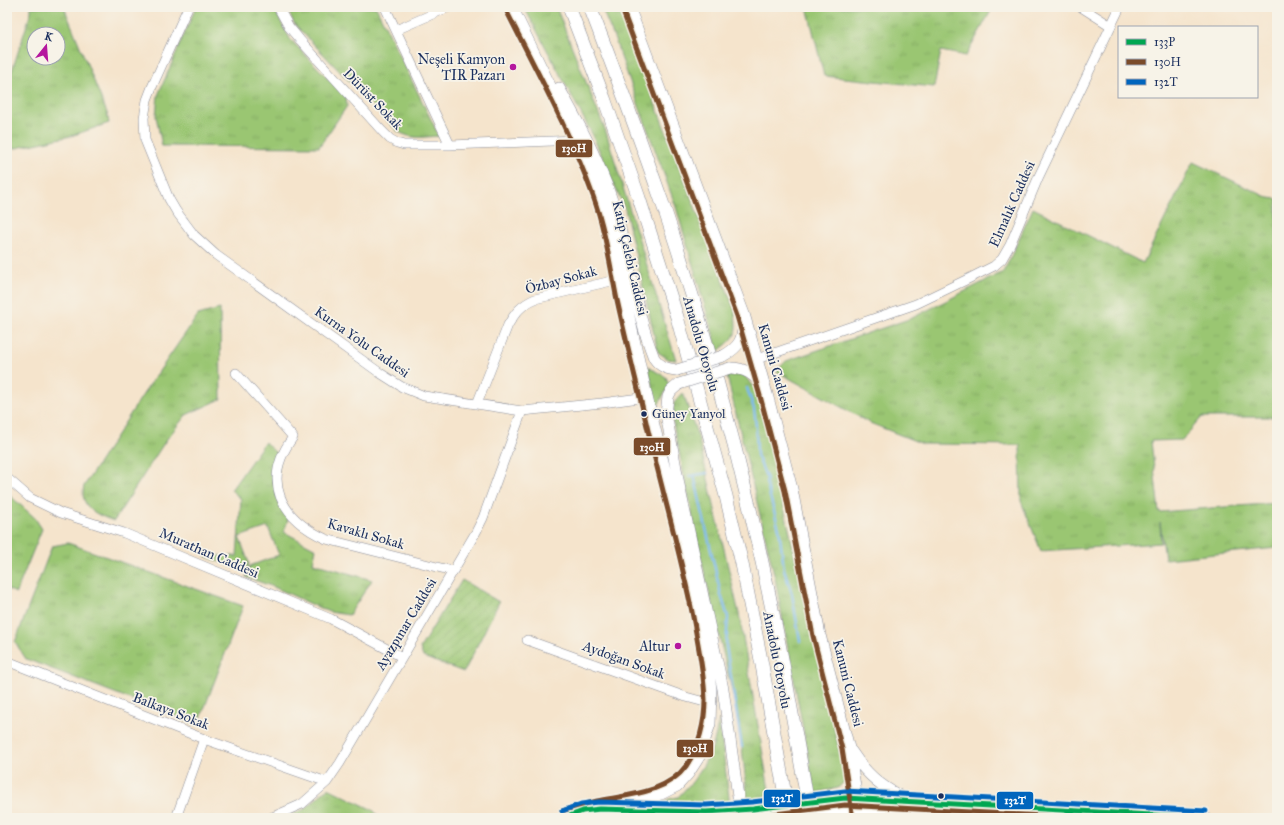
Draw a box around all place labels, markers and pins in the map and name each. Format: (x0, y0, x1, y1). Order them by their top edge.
place label: Neşeli Kamyon TIR Pazarı (417, 51, 505, 84)
marker: Neşeli Kamyon TIR Pazarı (508, 62, 518, 72)
place label: Güney Yanyol (652, 406, 726, 422)
marker: Güney Yanyol (639, 409, 649, 419)
place label: Altur (638, 638, 671, 655)
marker: Altur (673, 641, 683, 651)
unlabelled marker (936, 791, 946, 801)

